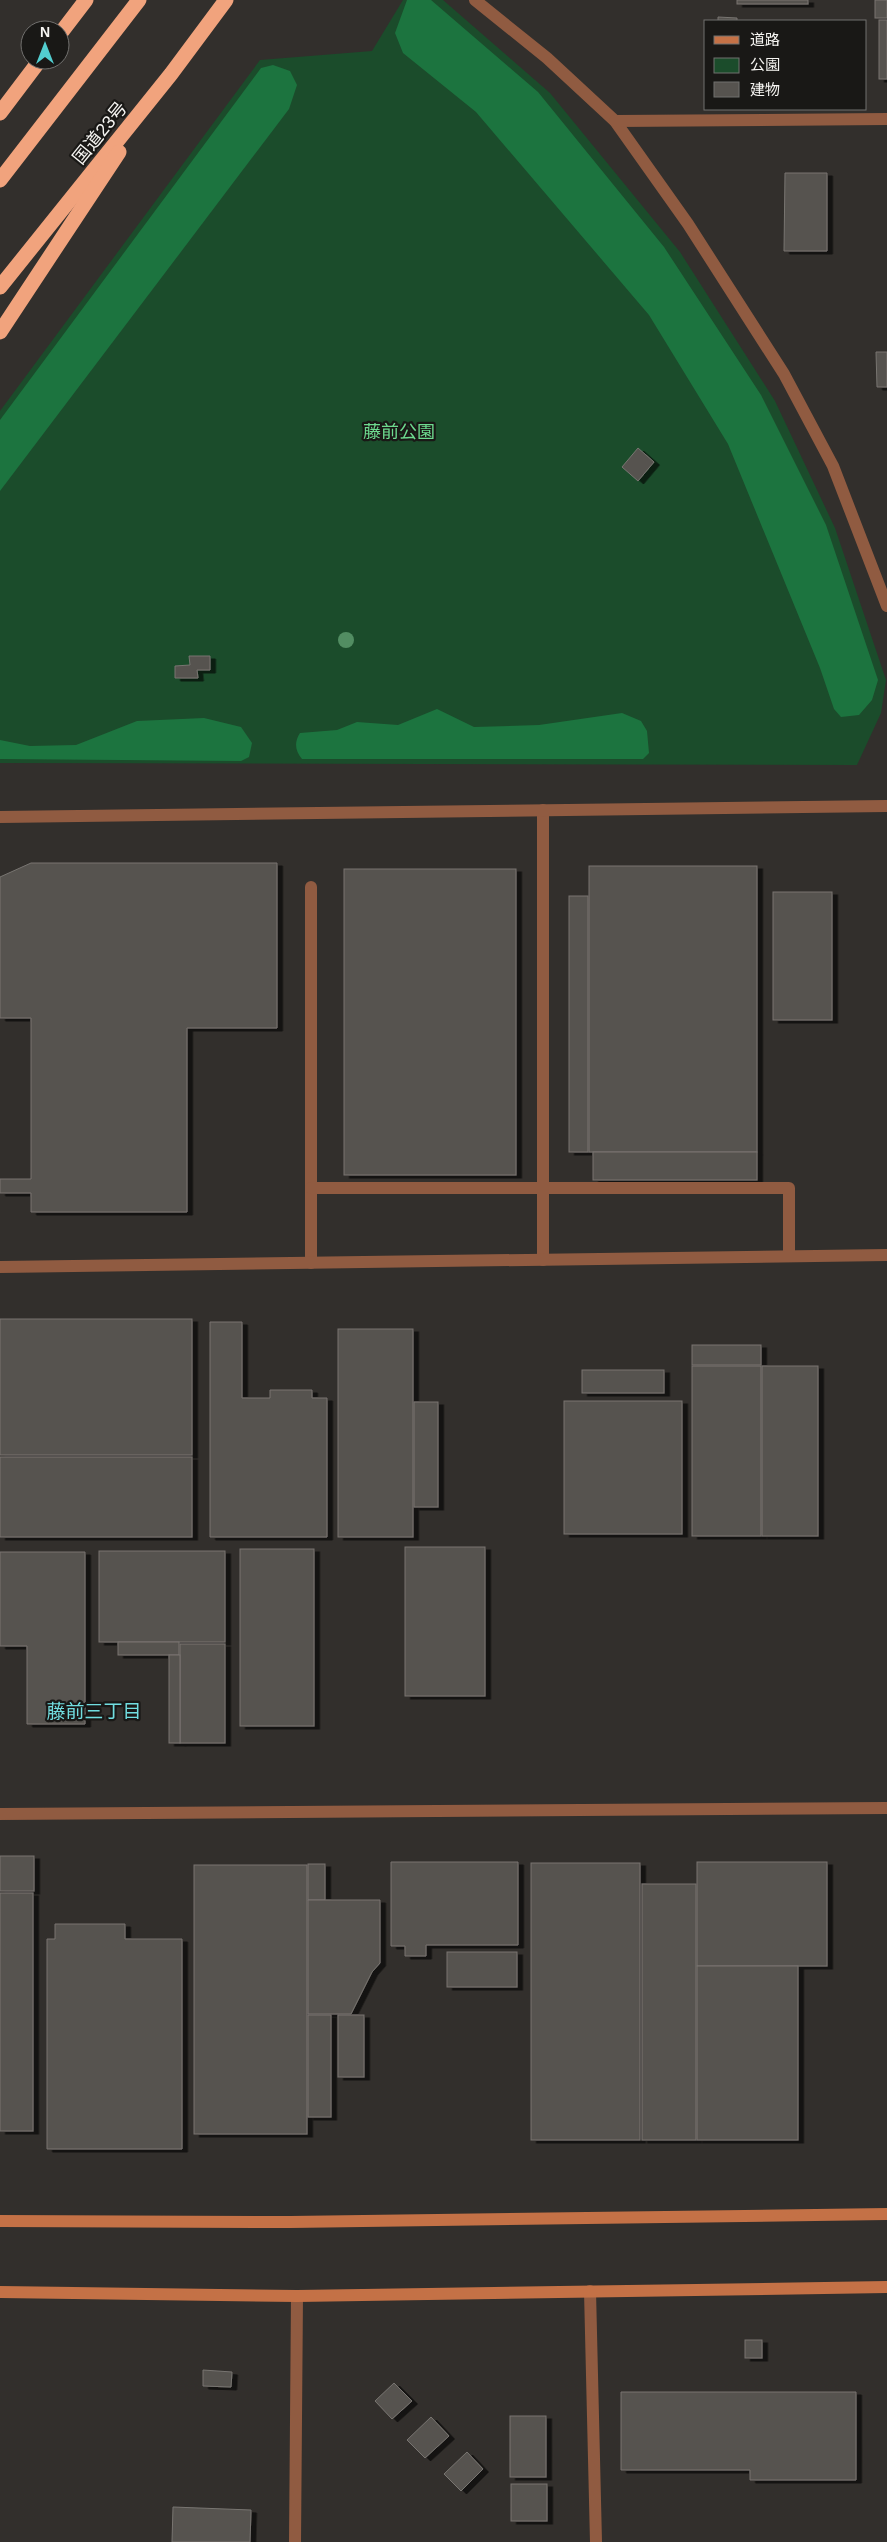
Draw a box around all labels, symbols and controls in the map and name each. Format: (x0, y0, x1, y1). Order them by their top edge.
north arrow (20, 20, 70, 70)
legend (704, 20, 867, 110)
text: N (40, 24, 50, 40)
text: 道路 (750, 31, 780, 48)
text: 公園 (750, 56, 780, 73)
text: 建物 (750, 81, 780, 98)
street label: 国道23号 (69, 98, 131, 168)
park label: 藤前公園 (363, 422, 435, 442)
district label: 藤前三丁目 (46, 1701, 142, 1722)

